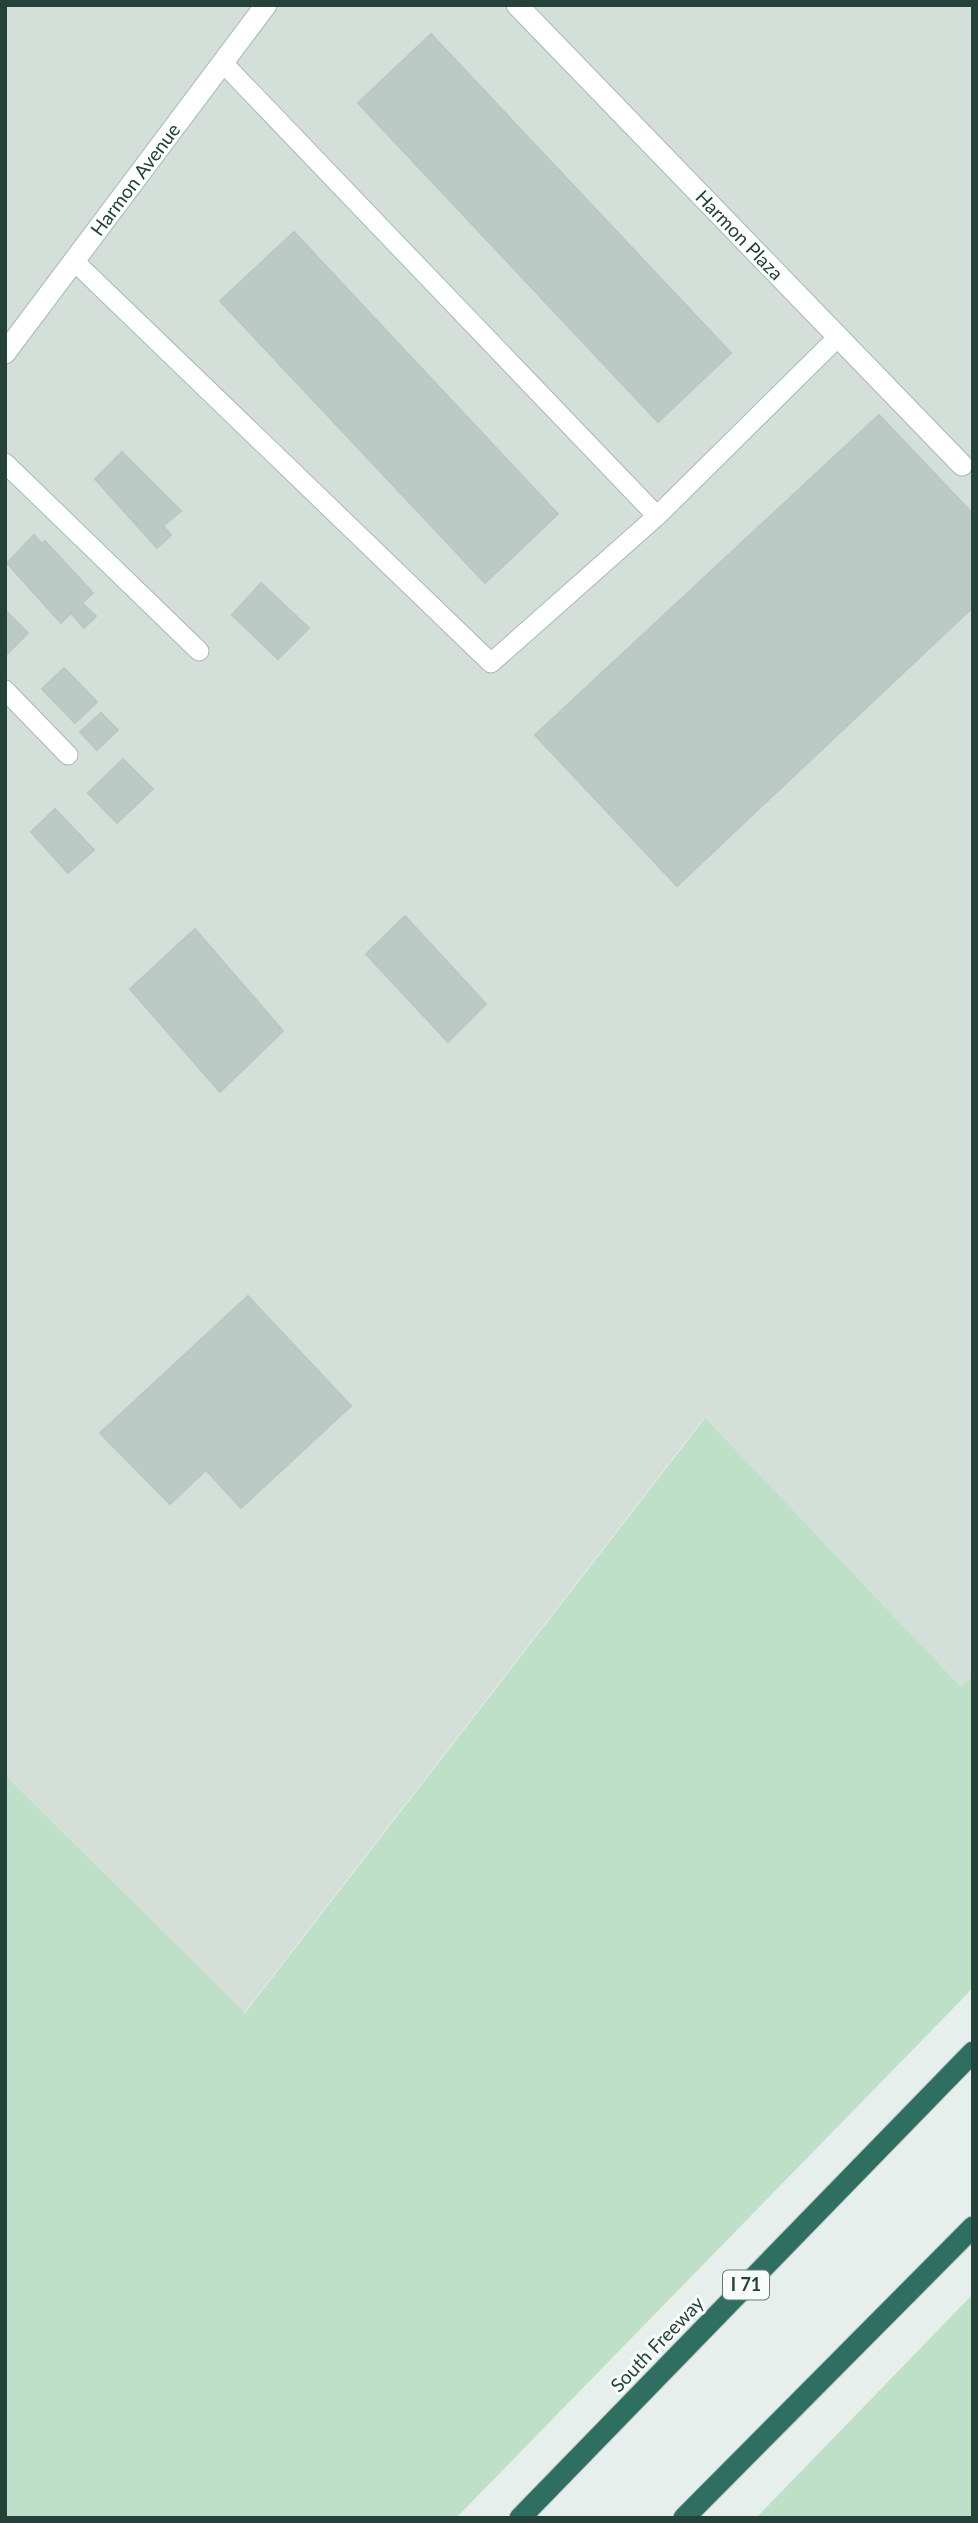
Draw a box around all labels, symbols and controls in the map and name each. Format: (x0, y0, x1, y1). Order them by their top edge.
street label: Harmon Avenue (85, 118, 184, 240)
street label: Harmon Plaza (691, 185, 788, 284)
road number: I 71 (723, 2270, 769, 2300)
street label: South Freeway (605, 2291, 708, 2396)

